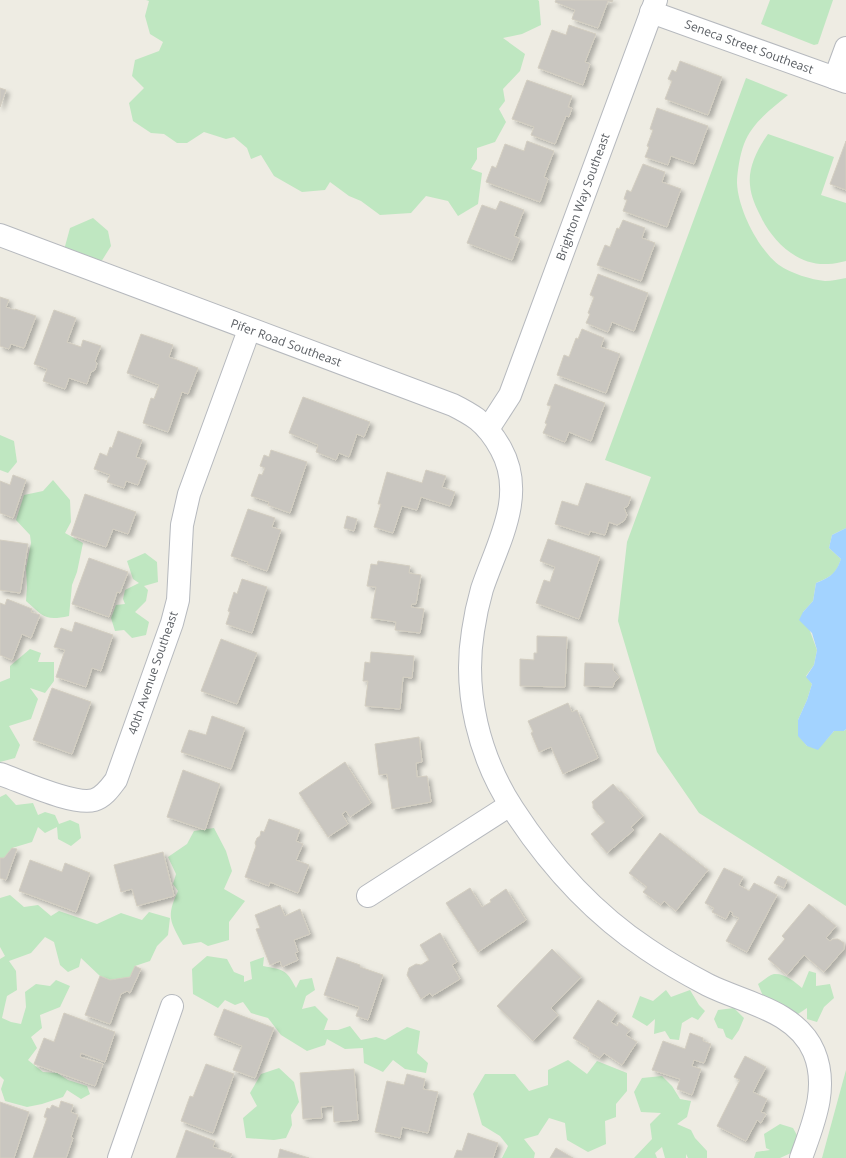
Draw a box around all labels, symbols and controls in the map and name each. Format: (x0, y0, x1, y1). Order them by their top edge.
street label: Seneca Street Southeast (682, 15, 816, 78)
street label: Brighton Way Southeast (552, 131, 614, 263)
street label: Pifer Road Southeast (228, 315, 344, 371)
street label: 40th Avenue Southeast (123, 609, 182, 737)

